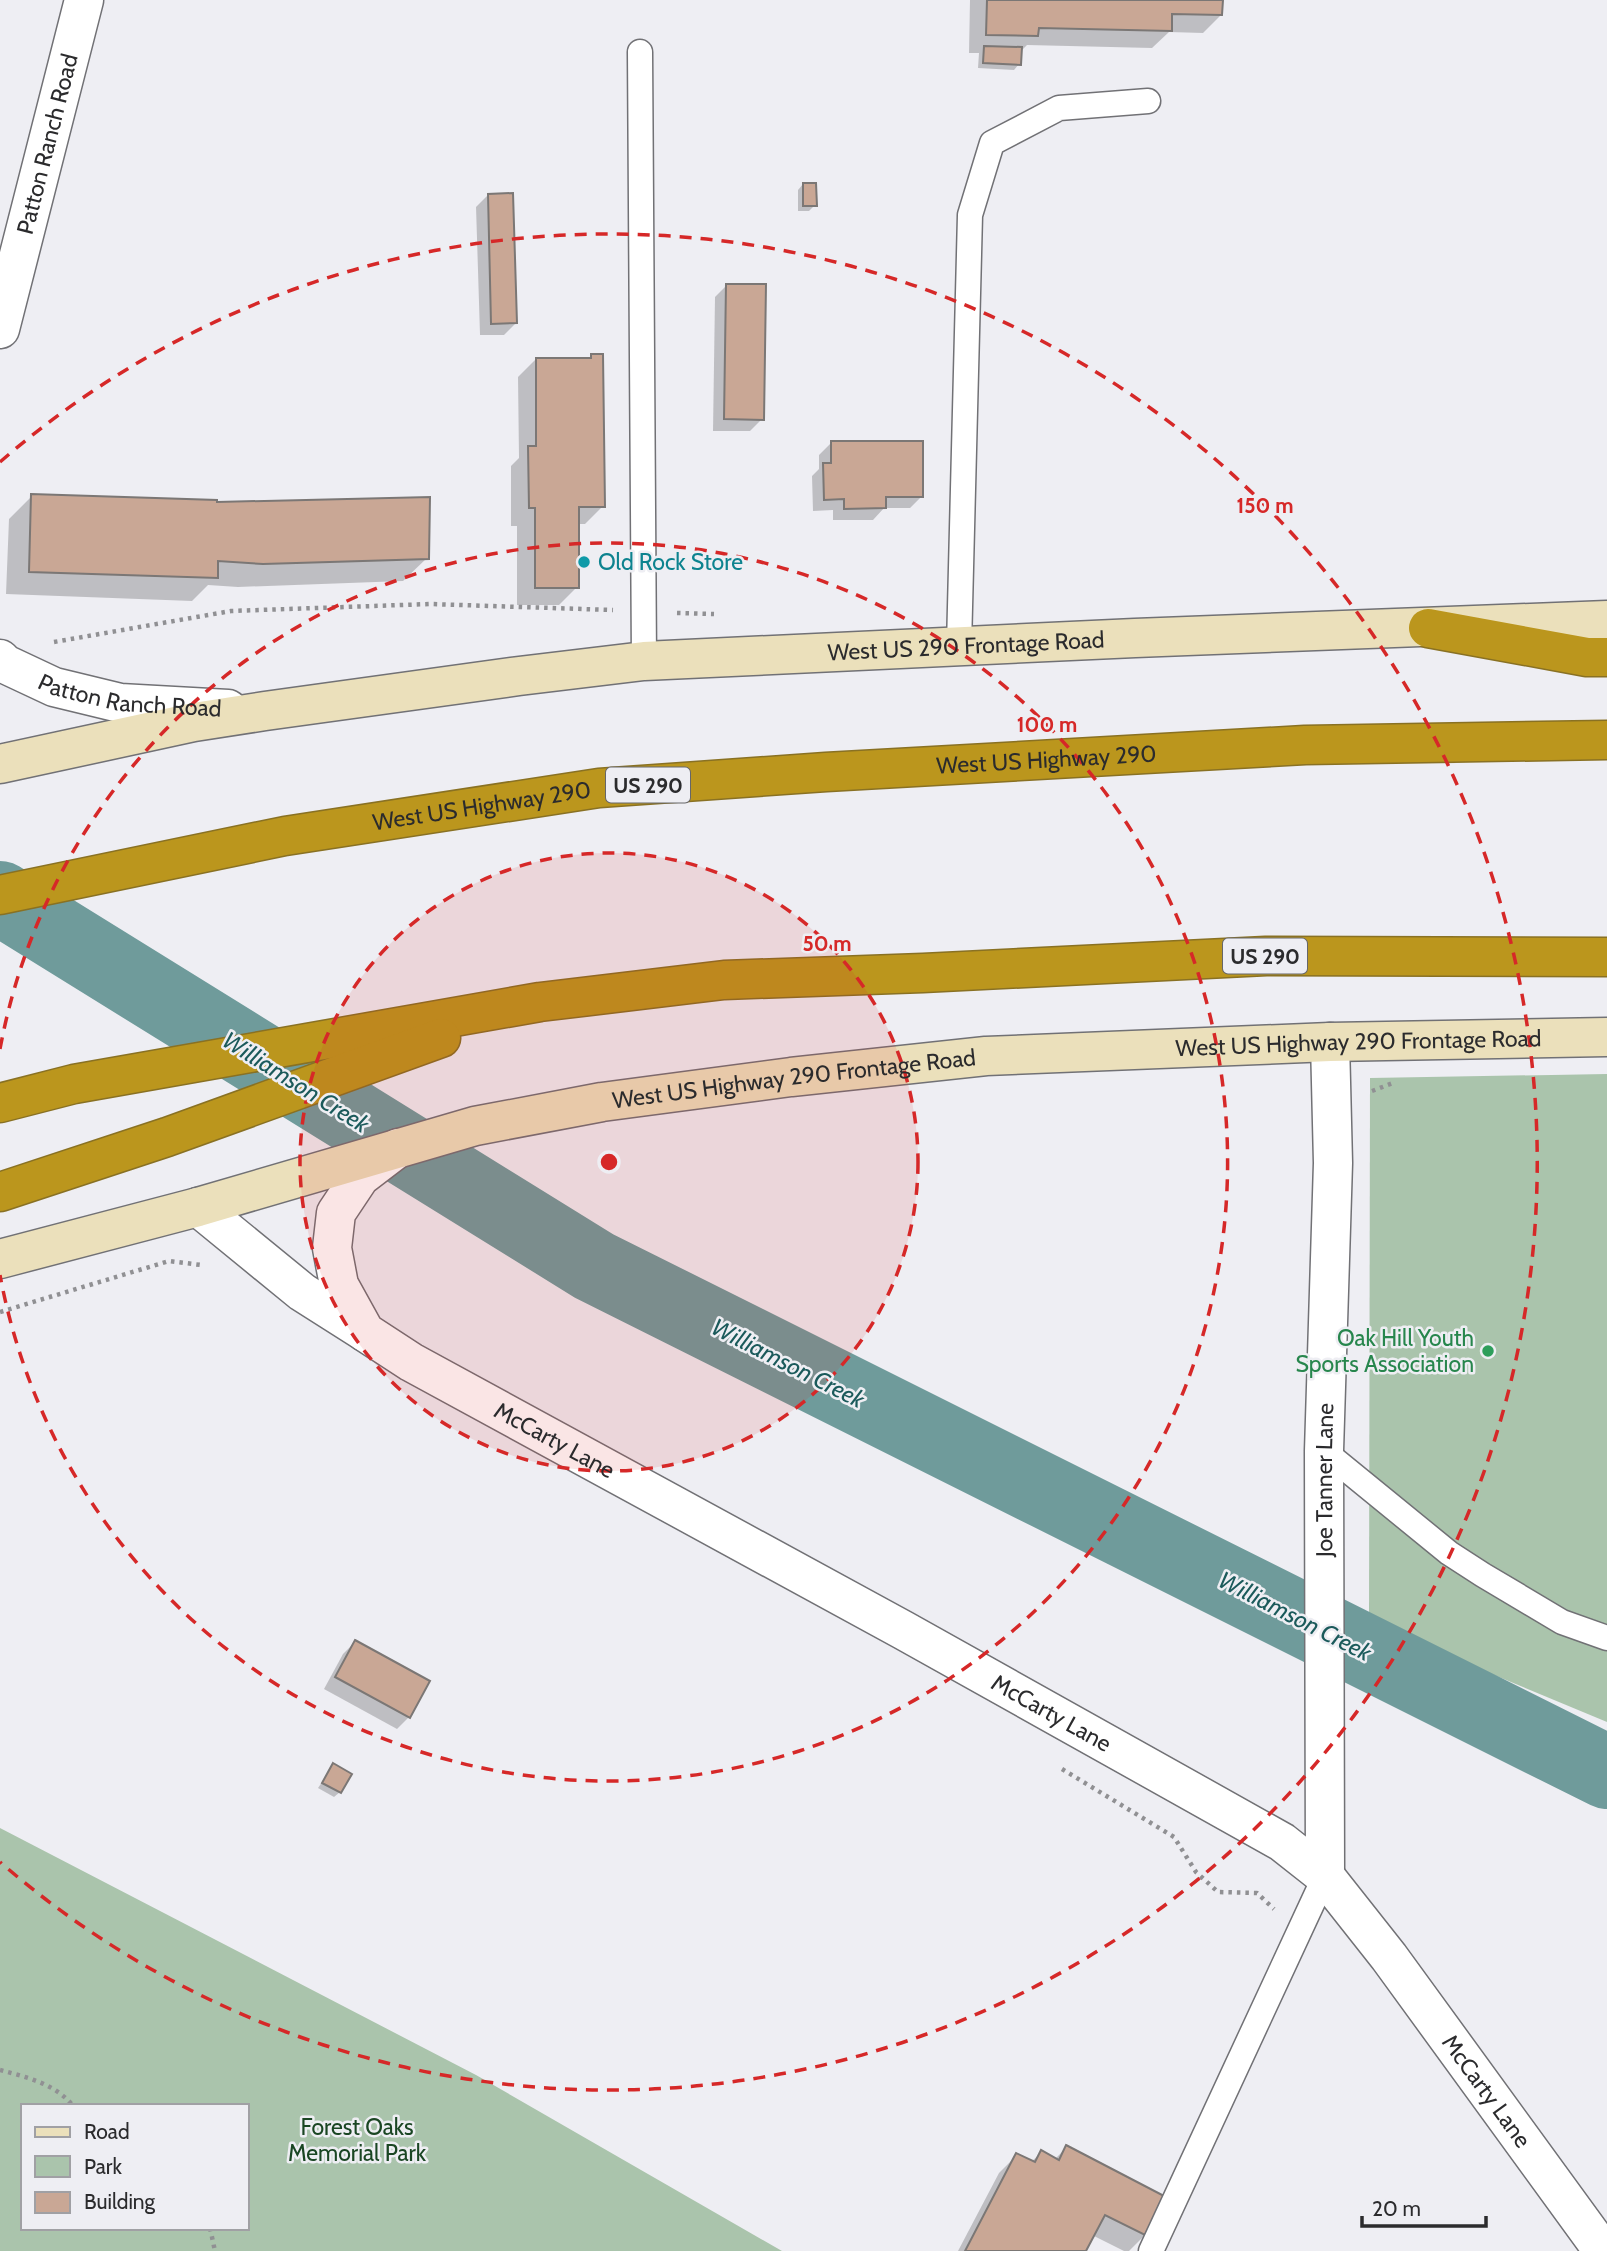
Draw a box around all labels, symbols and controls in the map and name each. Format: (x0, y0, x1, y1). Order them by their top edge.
street label: Patton Ranch Road (11, 51, 84, 237)
text: 150 m (1237, 493, 1293, 518)
place label: Old Rock Store (598, 548, 743, 576)
marker: Old Rock Store (576, 554, 592, 570)
street label: West US 290 Frontage Road (827, 625, 1105, 666)
street label: Patton Ranch Road (34, 668, 222, 723)
text: 100 m (1017, 712, 1077, 737)
street label: West US Highway 290 (936, 739, 1157, 780)
road number: US 290 (606, 768, 690, 802)
street label: West US Highway 290 (371, 775, 593, 836)
text: 50 m (802, 931, 852, 956)
road number: US 290 (1223, 939, 1307, 974)
street label: West US Highway 290 Frontage Road (1175, 1024, 1542, 1062)
water label: Williamson Creek (217, 1025, 375, 1139)
street label: West US Highway 290 Frontage Road (611, 1043, 977, 1115)
centre of rings (597, 1150, 621, 1174)
water label: Williamson Creek (707, 1312, 870, 1414)
place label: Oak Hill Youth Sports Association (1295, 1324, 1474, 1378)
marker: Oak Hill Youth Sports Association (1480, 1343, 1496, 1359)
street label: McCarty Lane (489, 1396, 620, 1484)
street label: Joe Tanner Lane (1310, 1402, 1340, 1558)
water label: Williamson Creek (1214, 1565, 1377, 1667)
street label: McCarty Lane (987, 1668, 1117, 1758)
street label: McCarty Lane (1436, 2029, 1537, 2153)
legend (21, 2104, 248, 2230)
park label: Forest Oaks Memorial Park (288, 2113, 427, 2167)
text: Road (84, 2119, 130, 2144)
text: Park (84, 2154, 122, 2179)
scale bar (1362, 2184, 1486, 2228)
text: Building (84, 2189, 156, 2214)
text: 20 m (1372, 2196, 1421, 2221)

